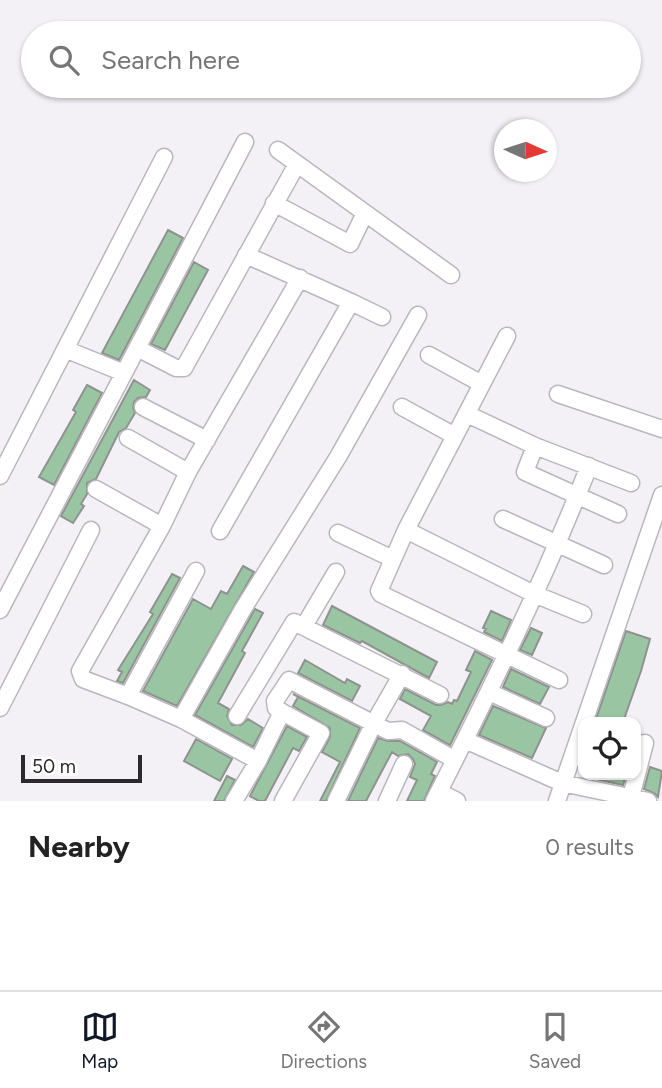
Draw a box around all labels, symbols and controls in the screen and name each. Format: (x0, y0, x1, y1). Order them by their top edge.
search box (21, 21, 641, 98)
icon: search (45, 41, 83, 79)
text: Search here (101, 44, 240, 76)
north arrow (494, 119, 557, 182)
map controls (578, 717, 641, 780)
button: locate (578, 717, 641, 780)
scale bar (21, 752, 142, 784)
text: 50 m (32, 755, 76, 778)
text: Nearby (28, 828, 130, 865)
text: 0 results (545, 833, 634, 861)
tab: Map (81, 1008, 119, 1073)
tab: Directions (280, 1008, 367, 1073)
tab: Saved (529, 1008, 581, 1073)

